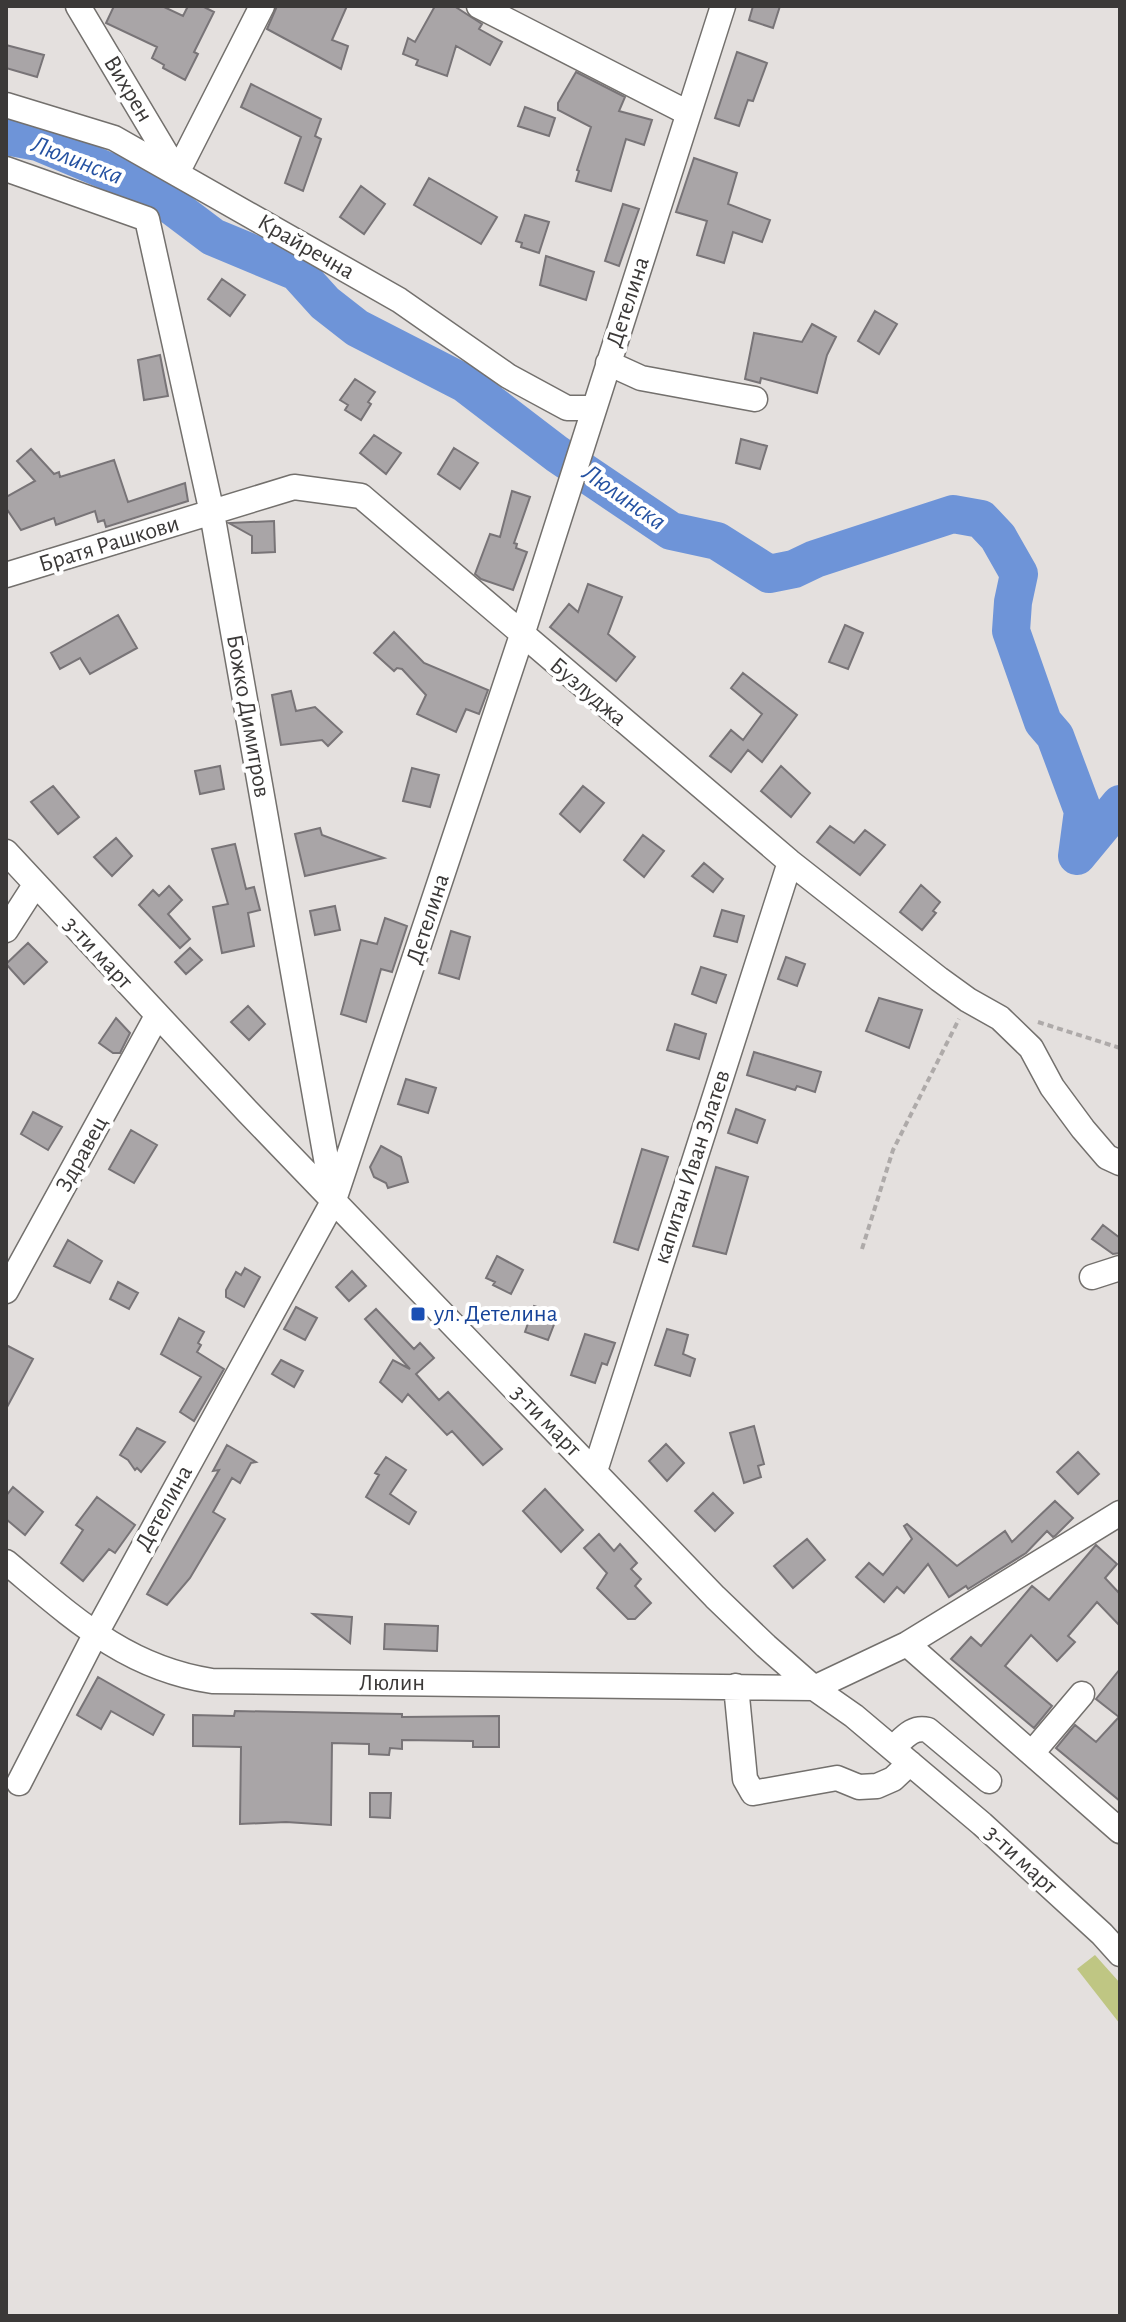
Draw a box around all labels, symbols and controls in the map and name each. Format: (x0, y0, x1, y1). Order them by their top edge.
street label: Вихрен (99, 52, 157, 126)
water label: Люлинска (27, 130, 126, 189)
street label: Крайречна (254, 210, 358, 284)
street label: Детелина (602, 254, 654, 350)
water label: Люлинска (577, 458, 670, 535)
street label: Братя Рашкови (36, 511, 182, 577)
street label: Божко Димитров (222, 633, 274, 799)
street label: Бузлуджа (545, 653, 631, 731)
street label: Детелина (402, 871, 454, 967)
street label: 3-ти март (59, 912, 137, 994)
street label: капитан Иван Златев (649, 1067, 735, 1267)
street label: Здравец (52, 1112, 112, 1196)
place label: ул. Детелина (433, 1302, 558, 1326)
marker: ул. Детелина (409, 1305, 427, 1323)
street label: 3-ти март (506, 1381, 586, 1462)
street label: Детелина (131, 1461, 197, 1555)
street label: Люлин (359, 1671, 425, 1695)
street label: 3-ти март (980, 1821, 1062, 1899)

